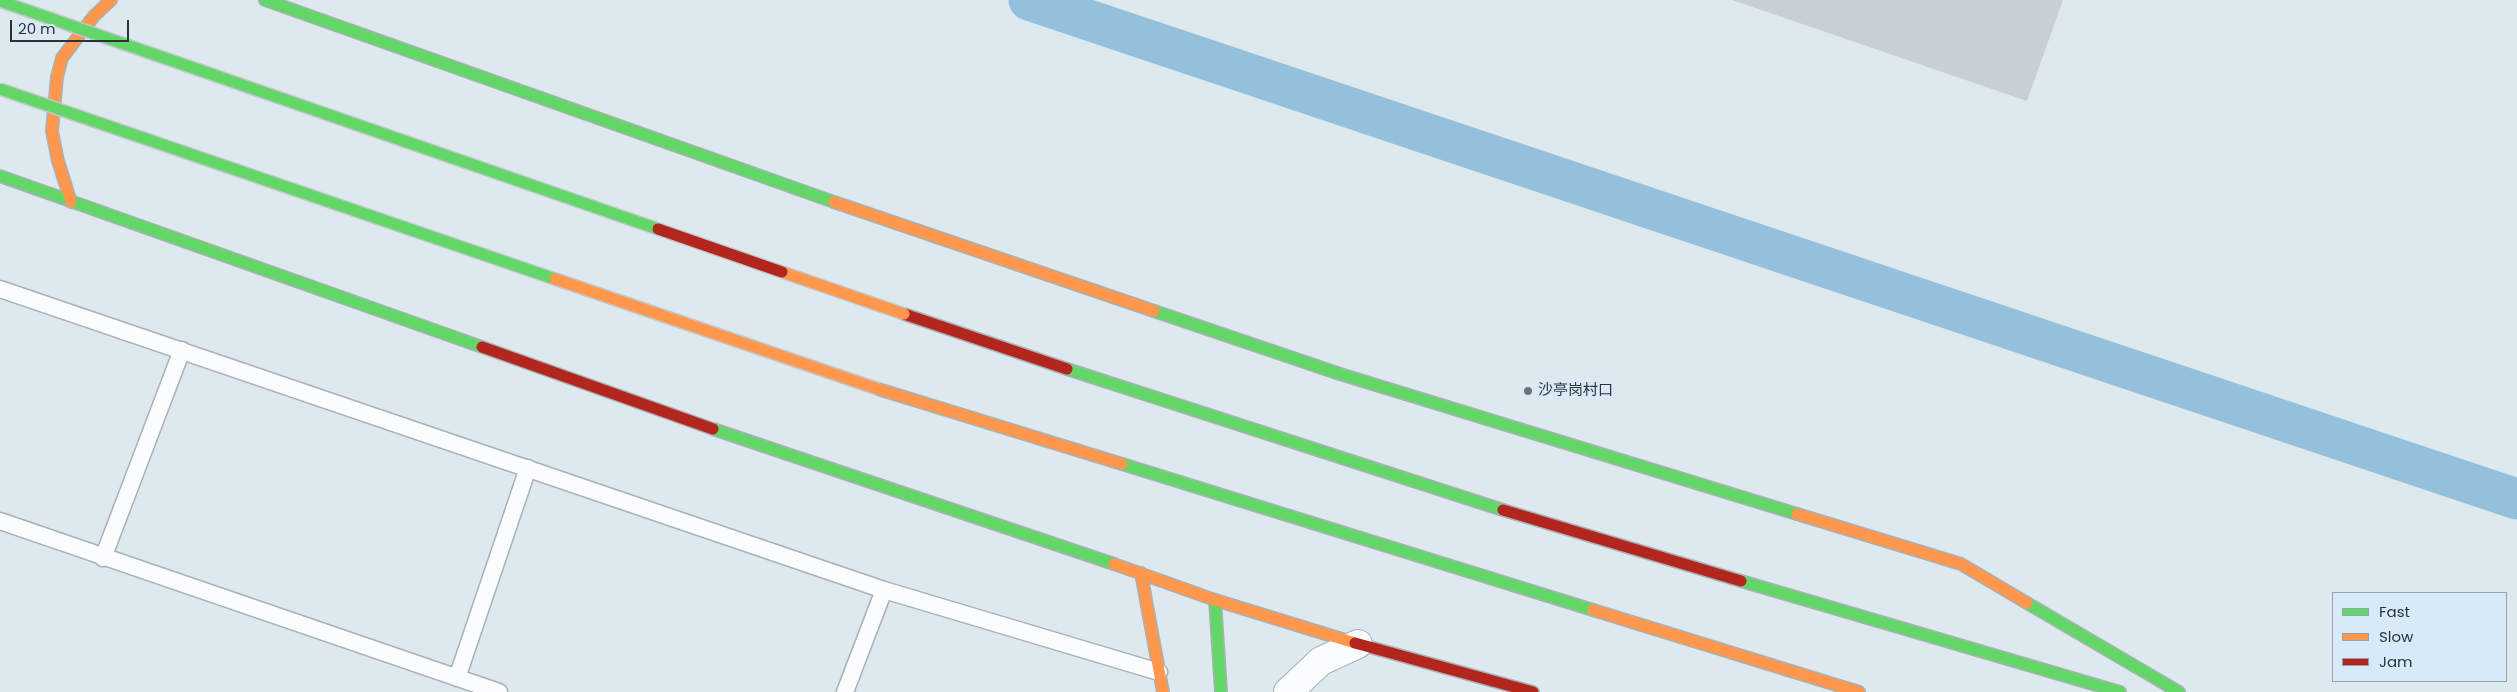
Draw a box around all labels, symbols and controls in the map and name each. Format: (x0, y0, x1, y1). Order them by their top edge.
scale bar (12, 10, 131, 42)
text: 20 m (18, 18, 56, 39)
place label: 沙亭岗村口 (1538, 382, 1613, 400)
marker: 沙亭岗村口 (1522, 385, 1534, 397)
legend (2332, 592, 2507, 682)
text: Fast (2379, 601, 2410, 622)
text: Slow (2379, 626, 2413, 647)
text: Jam (2379, 651, 2413, 672)

